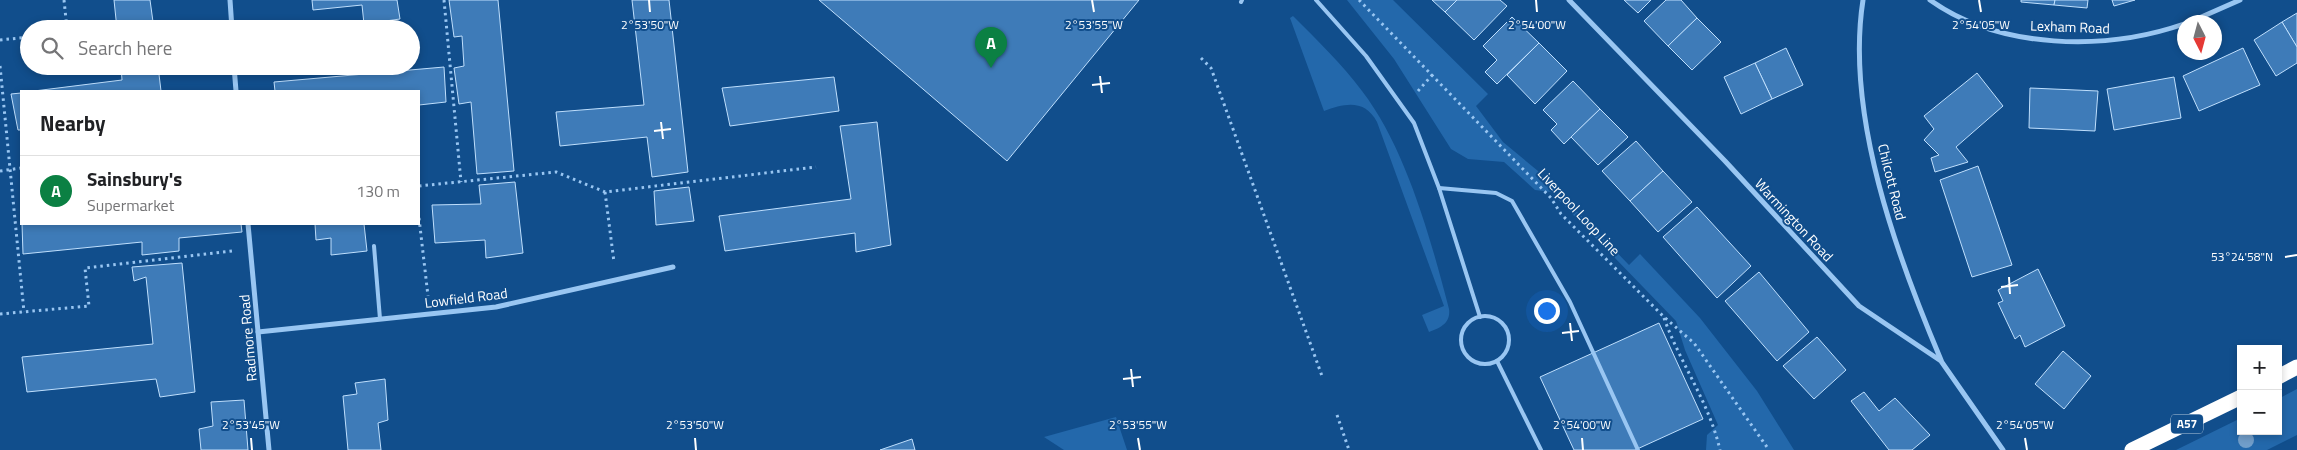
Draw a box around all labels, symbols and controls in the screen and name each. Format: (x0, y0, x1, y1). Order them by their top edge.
text: 2°53'50"W (621, 15, 679, 34)
text: 2°53'55"W (1065, 15, 1123, 34)
text: 2°54'00"W (1508, 15, 1566, 34)
text: 2°54'05"W (1952, 15, 2010, 34)
street label: Lexham Road (2030, 15, 2110, 38)
north arrow (2177, 15, 2222, 60)
search box (20, 20, 420, 75)
pin: A (975, 27, 1007, 68)
text: Search here (78, 33, 172, 62)
icon: search (38, 34, 66, 62)
text: Nearby (40, 107, 105, 139)
street label: Chilcott Road (1873, 141, 1912, 222)
street label: Liverpool Loop Line (1533, 163, 1626, 260)
text: Sainsbury's (87, 164, 182, 193)
street label: Warmington Road (1750, 173, 1838, 266)
text: A (51, 179, 61, 203)
text: 130 m (356, 179, 400, 203)
text: Supermarket (87, 193, 174, 217)
text: 53°24'58"N (2211, 247, 2273, 266)
street label: Lowfield Road (423, 282, 509, 313)
street label: Radmore Road (233, 294, 262, 382)
your location (1534, 298, 1560, 324)
map controls (2237, 345, 2282, 435)
button: + (2237, 345, 2282, 390)
button: − (2237, 390, 2282, 435)
road number: A57 (2171, 414, 2203, 434)
text: 2°53'45"W (222, 415, 280, 434)
text: 2°53'50"W (666, 415, 724, 434)
text: 2°53'55"W (1109, 415, 1167, 434)
text: 2°54'00"W (1553, 415, 1611, 434)
text: 2°54'05"W (1996, 415, 2054, 434)

